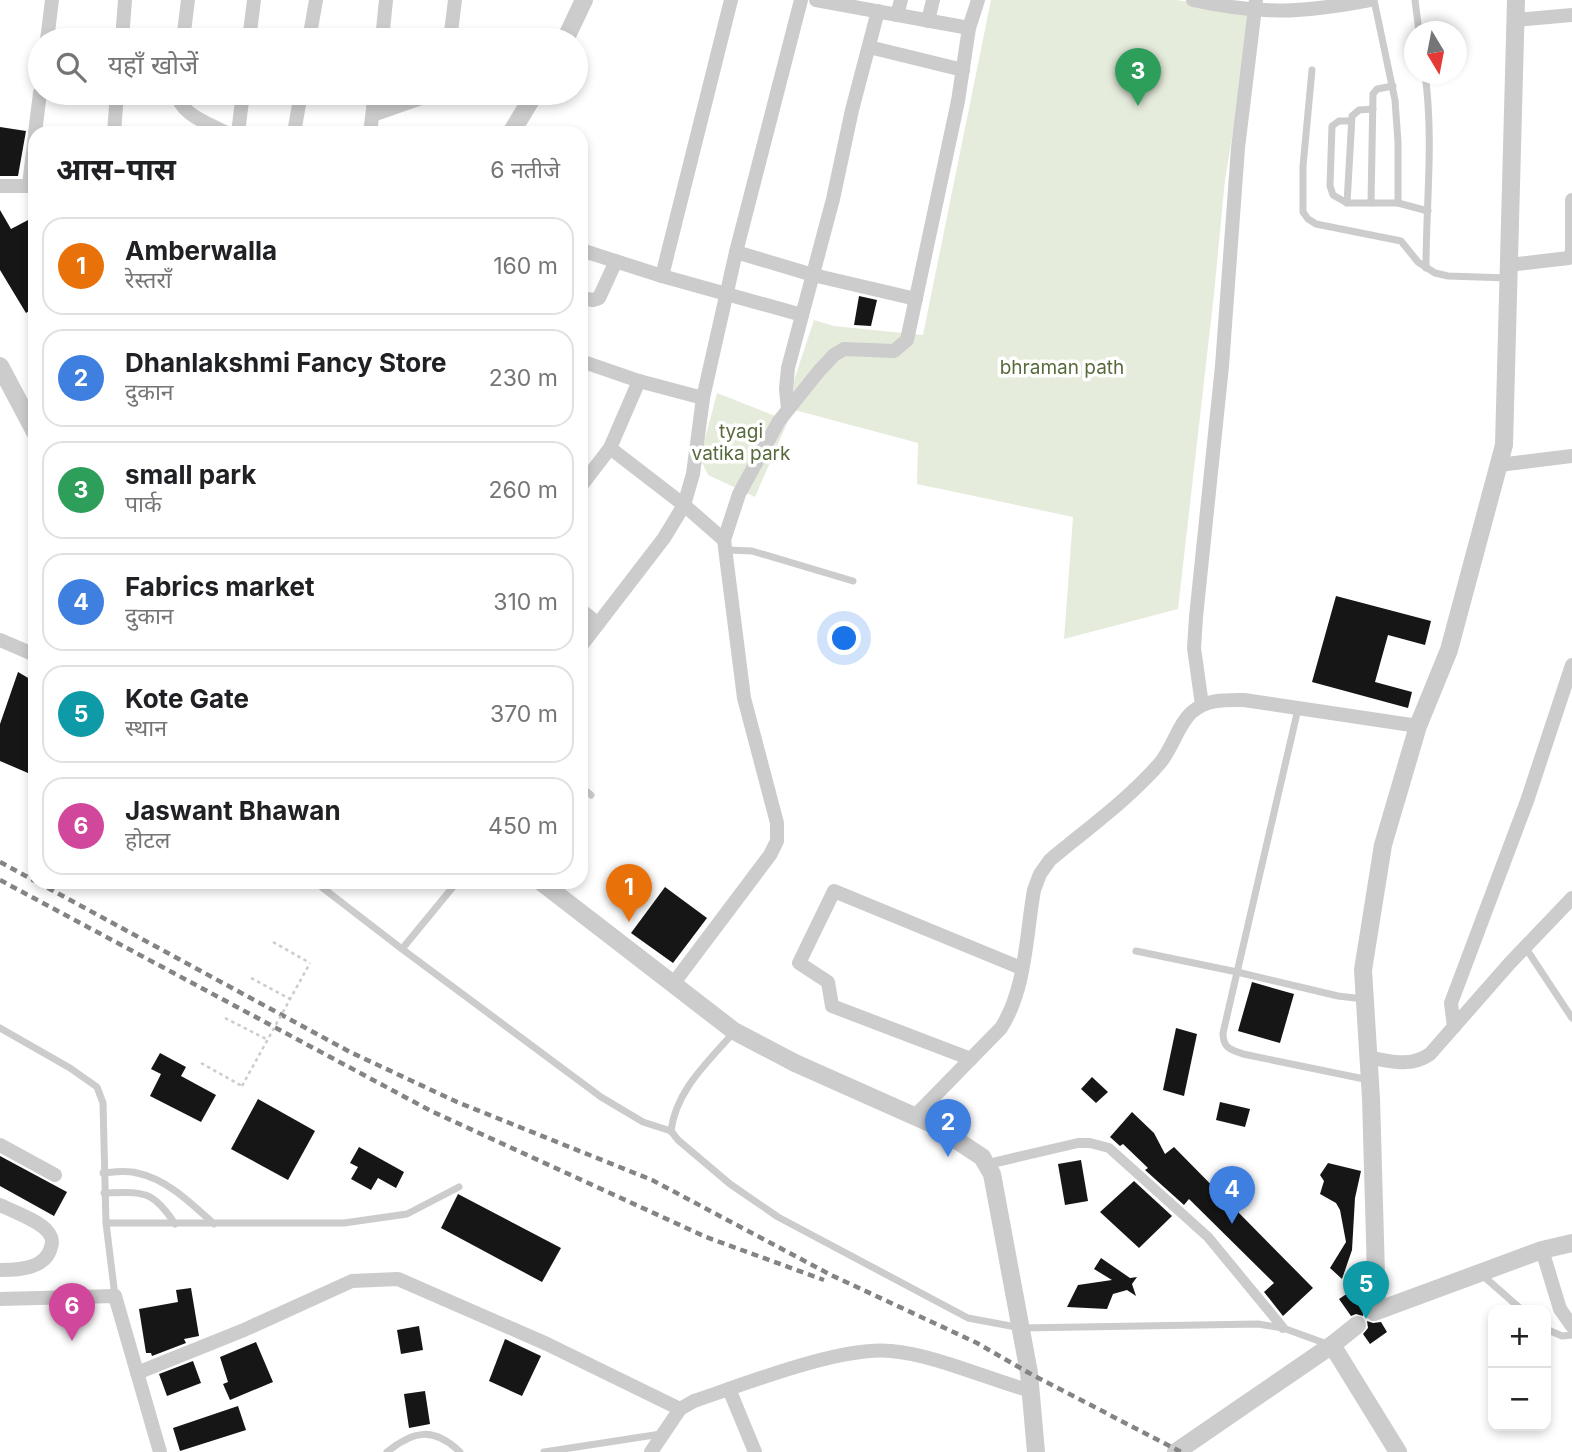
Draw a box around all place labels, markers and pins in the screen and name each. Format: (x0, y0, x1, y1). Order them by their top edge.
pin: 3 (1115, 48, 1161, 106)
pin: 1 (606, 864, 652, 922)
pin: 2 (925, 1099, 971, 1157)
pin: 4 (1209, 1166, 1255, 1224)
pin: 5 (1343, 1261, 1389, 1319)
pin: 6 (49, 1283, 95, 1341)

